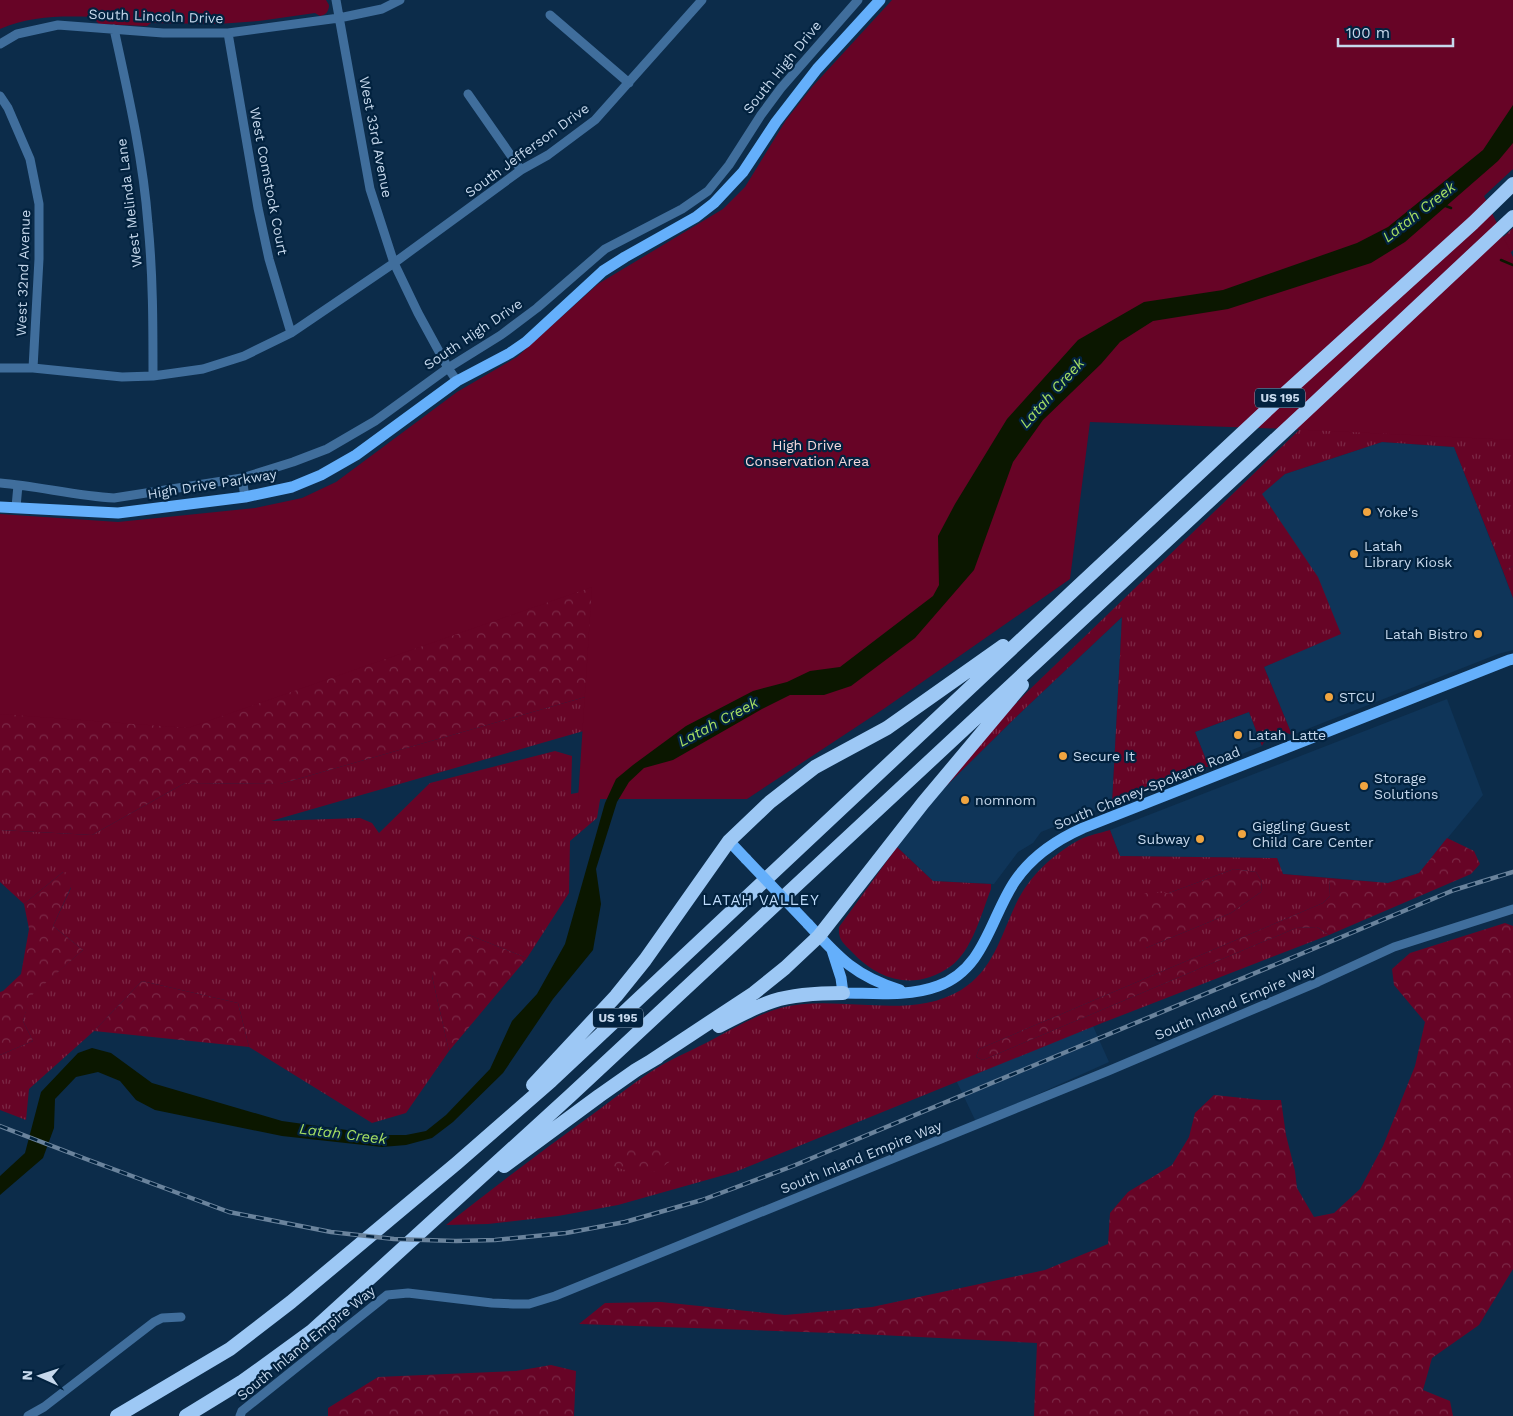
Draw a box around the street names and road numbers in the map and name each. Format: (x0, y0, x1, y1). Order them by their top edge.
street label: South Lincoln Drive (88, 6, 224, 26)
street label: South High Drive (740, 17, 824, 117)
street label: West 33rd Avenue (356, 75, 396, 199)
street label: South Jefferson Drive (462, 100, 592, 200)
street label: West Comstock Court (247, 106, 291, 256)
street label: West Melinda Lane (113, 138, 145, 268)
street label: West 32nd Avenue (13, 209, 33, 337)
street label: South High Drive (421, 295, 525, 373)
road number: US 195 (1255, 388, 1305, 408)
street label: High Drive Parkway (146, 466, 279, 502)
street label: South Cheney-Spokane Road (1052, 743, 1242, 833)
street label: South Inland Empire Way (1152, 961, 1318, 1043)
road number: US 195 (593, 1008, 643, 1028)
street label: South Inland Empire Way (778, 1117, 945, 1197)
street label: South Inland Empire Way (234, 1282, 379, 1404)

